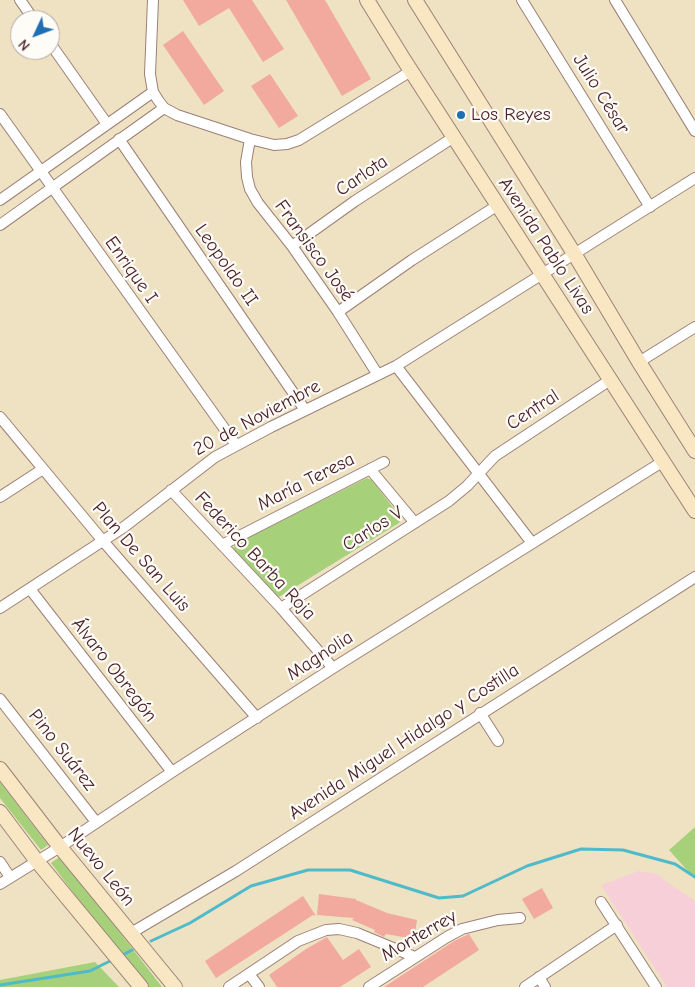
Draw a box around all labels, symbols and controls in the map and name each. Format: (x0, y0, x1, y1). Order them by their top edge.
north arrow (10, 10, 60, 60)
text: N (15, 36, 34, 54)
street label: Julio César (568, 50, 634, 138)
place label: Los Reyes (471, 104, 551, 126)
marker: Los Reyes (455, 109, 467, 121)
street label: Carlota (332, 150, 392, 202)
street label: Avenida Pablo Livas (493, 173, 599, 319)
street label: Fransisco José (269, 196, 359, 306)
street label: Leopoldo II (190, 220, 262, 310)
street label: Enrique I (100, 232, 162, 308)
street label: 20 de Noviembre (190, 375, 324, 461)
street label: Central (502, 385, 564, 435)
street label: María Teresa (254, 448, 358, 516)
street label: Federico Barba Roja (190, 487, 320, 625)
street label: Plan De San Luis (87, 498, 195, 616)
street label: Carlos V (338, 501, 408, 557)
street label: Álvaro Obregón (66, 613, 162, 727)
street label: Magnolia (282, 626, 358, 686)
street label: Avenida Miguel Hidalgo y Costilla (285, 659, 523, 825)
street label: Pino Suárez (23, 705, 101, 795)
street label: Nuevo León (62, 823, 140, 911)
street label: Monterrey (377, 905, 461, 967)

